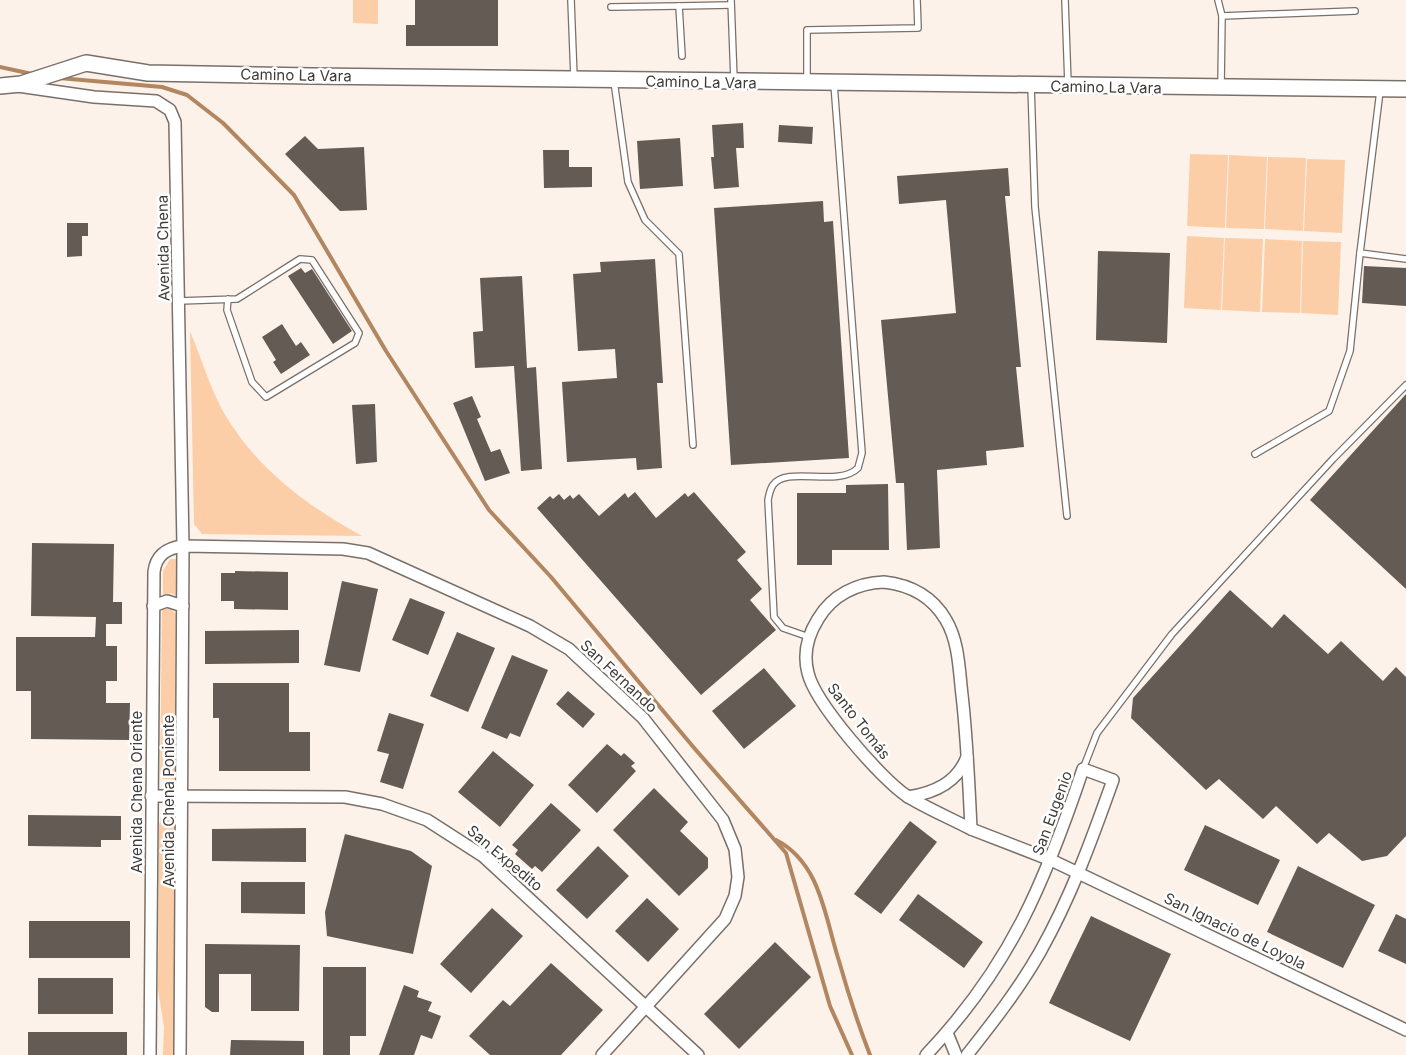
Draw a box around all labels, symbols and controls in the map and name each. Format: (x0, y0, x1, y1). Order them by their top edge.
street label: Camino La Vara (240, 65, 352, 85)
street label: Camino La Vara (645, 72, 757, 92)
street label: Camino La Vara (1050, 77, 1162, 97)
street label: Avenida Chena (153, 195, 173, 301)
street label: San Fernando (577, 636, 661, 716)
street label: Santo Tomás (823, 679, 895, 763)
street label: Avenida Chena Oriente (127, 711, 146, 873)
street label: Avenida Chena Poniente (159, 715, 178, 887)
street label: San Eugenio (1028, 768, 1076, 858)
street label: San Expedito (463, 821, 547, 895)
street label: San Ignacio de Loyola (1161, 888, 1309, 974)

